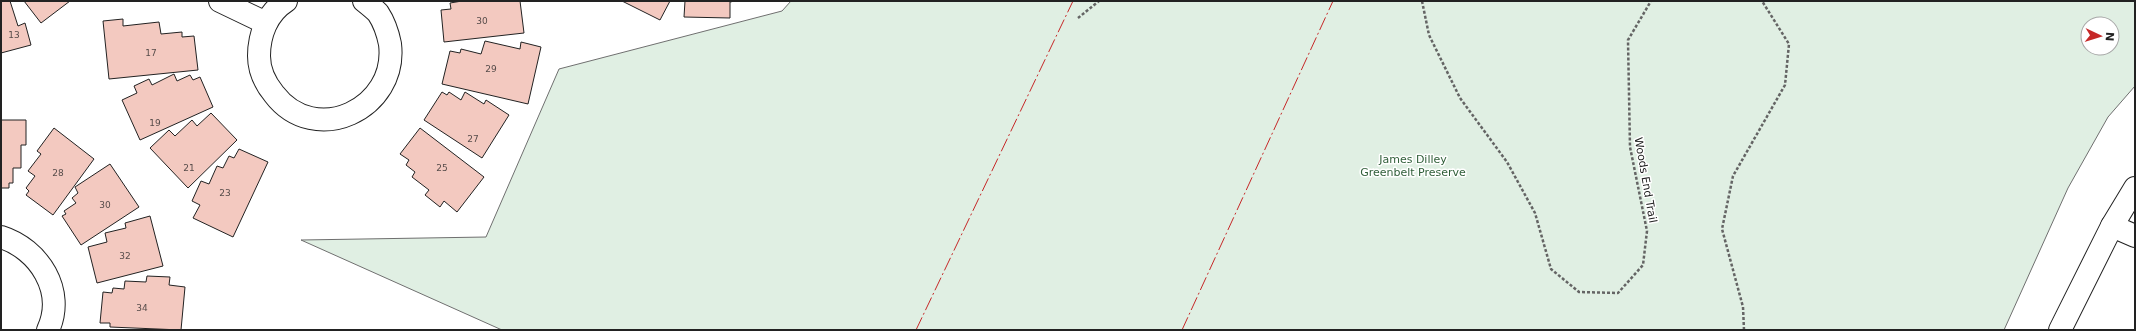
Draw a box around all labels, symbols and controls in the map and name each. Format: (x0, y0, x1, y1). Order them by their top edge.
house number: 30 (476, 16, 488, 26)
north arrow (2080, 16, 2120, 56)
house number: 13 (8, 30, 20, 40)
text: N (2103, 32, 2116, 42)
house number: 17 (145, 48, 157, 58)
house number: 29 (485, 64, 497, 74)
house number: 19 (149, 118, 161, 128)
house number: 27 (467, 134, 479, 144)
street label: Woods End Trail (1632, 136, 1659, 224)
park label: James Dilley Greenbelt Preserve (1360, 153, 1466, 179)
house number: 21 (183, 163, 195, 173)
house number: 25 (436, 163, 448, 173)
house number: 28 (52, 168, 64, 178)
house number: 23 (219, 188, 231, 198)
house number: 30 (99, 200, 111, 210)
house number: 32 (119, 251, 131, 261)
house number: 34 (136, 303, 148, 313)

